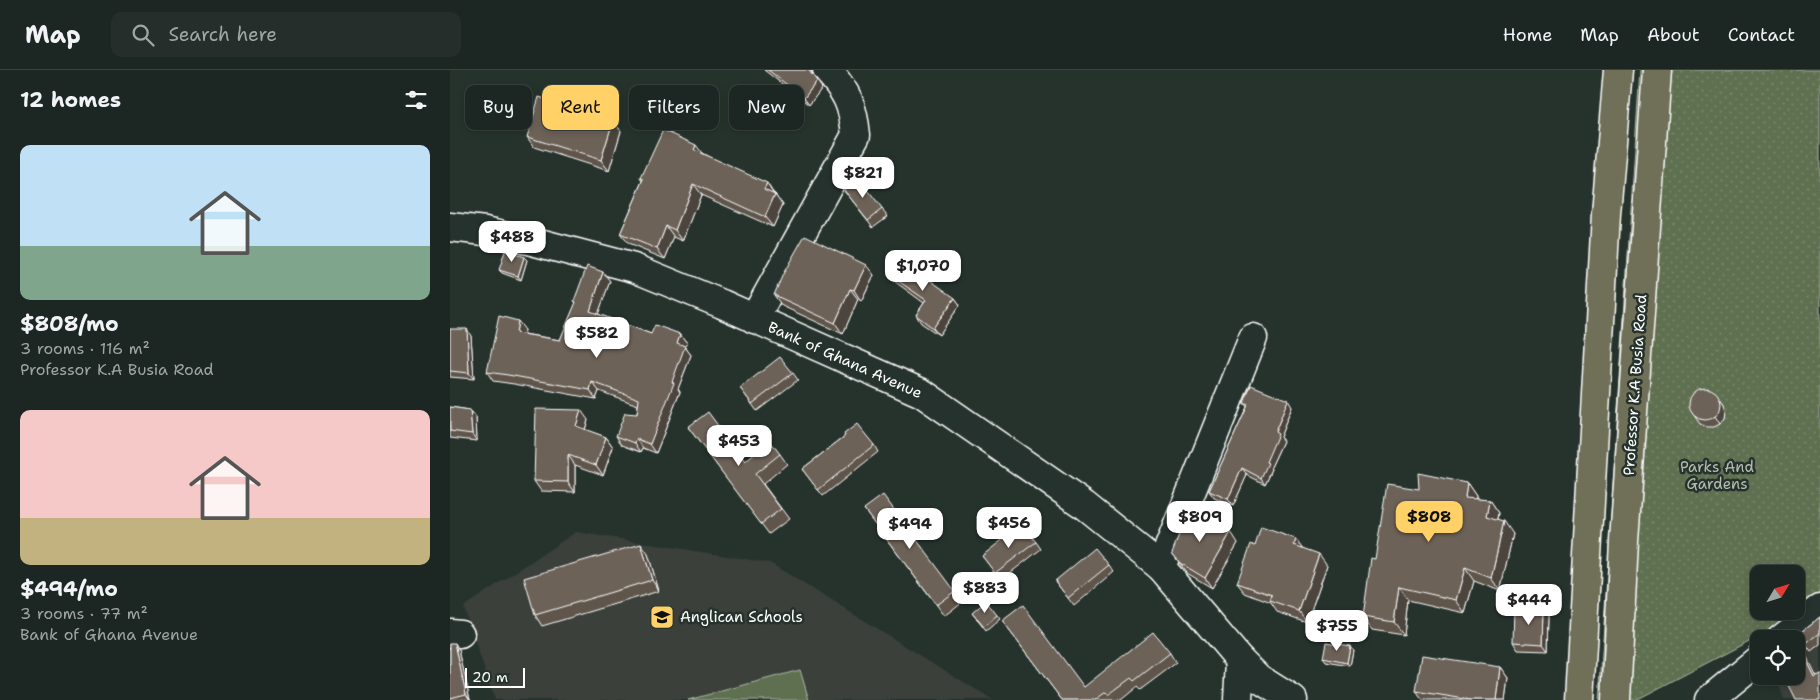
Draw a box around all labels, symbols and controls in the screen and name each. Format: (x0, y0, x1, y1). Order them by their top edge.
search box (111, 12, 461, 57)
text: Map (25, 19, 81, 51)
icon: search (129, 21, 157, 49)
text: Search here (169, 22, 277, 47)
text: Home (1503, 23, 1552, 47)
text: Map (1580, 23, 1619, 47)
text: About (1647, 23, 1700, 47)
text: Contact (1728, 23, 1795, 47)
chip: Buy (465, 85, 532, 130)
chip: Rent (542, 85, 619, 130)
chip: Filters (629, 85, 719, 130)
chip: New (729, 85, 804, 130)
text: 12 homes (20, 86, 121, 114)
icon: filters (402, 86, 430, 114)
pin: $821 (833, 156, 893, 199)
text: $821 (843, 162, 883, 183)
icon: home (180, 178, 270, 268)
pin: $488 (482, 220, 542, 263)
text: $488 (490, 226, 534, 247)
pin: $1,070 (882, 250, 964, 292)
text: $1,070 (896, 255, 950, 276)
street label: Professor K.A Busia Road (1619, 293, 1651, 476)
text: $808/mo (20, 310, 119, 338)
pin: $582 (567, 316, 627, 359)
street label: Bank of Ghana Avenue (765, 317, 925, 403)
text: $582 (575, 322, 619, 343)
text: 3 rooms · 116 m² (20, 338, 150, 359)
text: Professor K.A Busia Road (20, 359, 214, 380)
pin: $453 (709, 424, 769, 467)
text: $453 (718, 430, 760, 451)
icon: home (180, 443, 270, 533)
park label: Parks And Gardens (1680, 457, 1754, 494)
pin: $809 (1170, 500, 1230, 543)
pin: $808 (1399, 500, 1459, 543)
pin: $456 (979, 506, 1039, 549)
text: $809 (1178, 506, 1222, 527)
text: $808 (1407, 506, 1451, 527)
pin: $494 (880, 508, 940, 550)
text: $456 (988, 512, 1030, 533)
text: $494 (888, 513, 932, 534)
north arrow (1750, 565, 1805, 620)
map controls (1750, 565, 1805, 685)
pin: $883 (955, 572, 1015, 614)
text: $494/mo (20, 575, 118, 603)
text: $883 (963, 577, 1007, 598)
pin: $444 (1499, 584, 1559, 626)
text: $444 (1507, 589, 1551, 610)
text: 3 rooms · 77 m² (20, 603, 148, 624)
school or university icon: Anglican Schools (649, 604, 675, 630)
place label: Anglican Schools (680, 607, 803, 627)
pin: $755 (1307, 610, 1367, 652)
text: $755 (1316, 615, 1358, 636)
text: Bank of Ghana Avenue (20, 624, 198, 645)
button: locate (1750, 630, 1805, 685)
scale bar (465, 665, 525, 688)
text: 20 m (472, 668, 508, 686)

